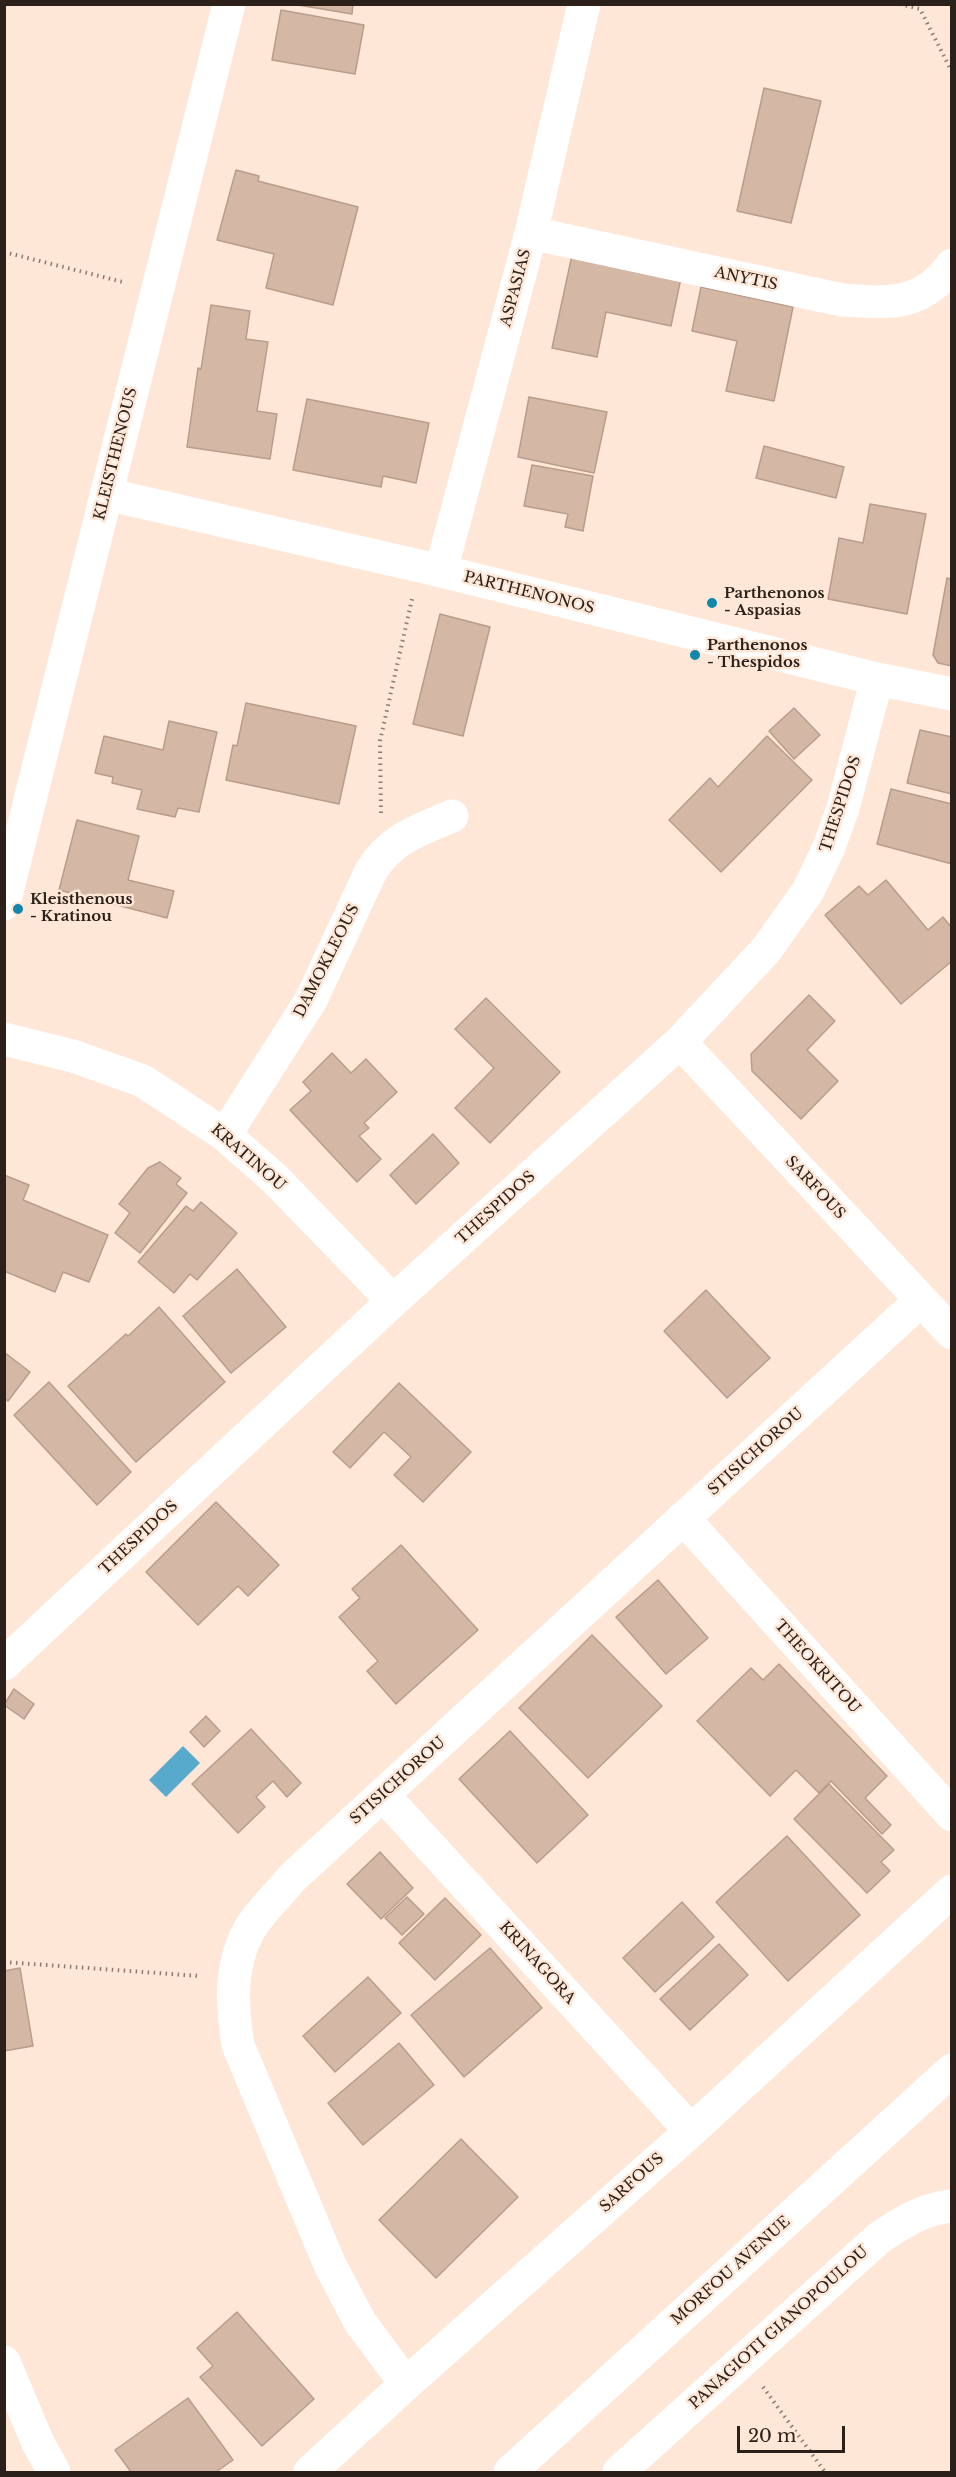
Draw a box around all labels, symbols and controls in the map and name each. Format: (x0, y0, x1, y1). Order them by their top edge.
street label: ASPASIAS (497, 247, 535, 329)
street label: ANYTIS (713, 264, 779, 294)
street label: KLEISTHENOUS (91, 386, 141, 522)
street label: PARTHENONOS (462, 568, 596, 618)
place label: Parthenonos - Aspasias (724, 585, 824, 620)
marker: Parthenonos - Aspasias (705, 596, 719, 610)
place label: Parthenonos - Thespidos (707, 637, 807, 672)
marker: Parthenonos - Thespidos (688, 648, 702, 662)
street label: THESPIDOS (817, 754, 865, 854)
place label: Kleisthenous - Kratinou (30, 891, 132, 926)
street label: DAMOKLEOUS (291, 901, 363, 1021)
marker: Kleisthenous - Kratinou (11, 902, 25, 916)
street label: KRATINOU (207, 1121, 289, 1195)
street label: SARFOUS (781, 1153, 849, 1223)
street label: THESPIDOS (453, 1168, 539, 1248)
street label: STISICHOROU (705, 1405, 807, 1499)
street label: THESPIDOS (96, 1497, 182, 1579)
street label: THEOKRITOU (770, 1617, 864, 1717)
street label: STISICHOROU (347, 1734, 449, 1828)
street label: KRINAGORA (495, 1918, 579, 2008)
street label: SARFOUS (596, 2150, 668, 2216)
street label: MORFOU AVENUE (668, 2213, 794, 2329)
street label: PANAGIOTI GIANOPOULOU (686, 2243, 872, 2413)
scale bar (740, 2414, 848, 2452)
text: 20 m (748, 2425, 796, 2447)

